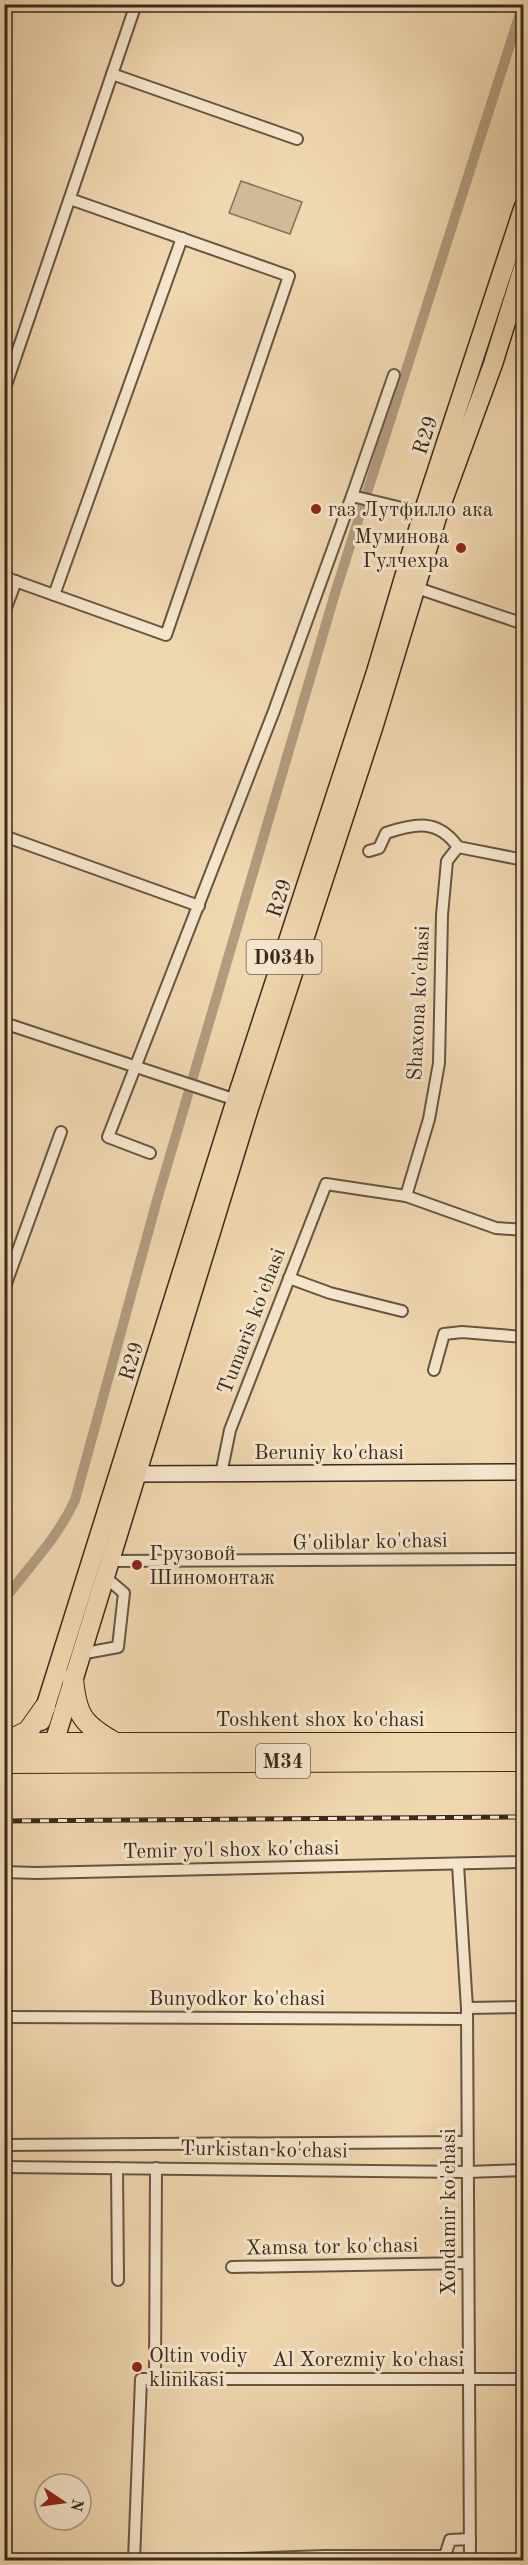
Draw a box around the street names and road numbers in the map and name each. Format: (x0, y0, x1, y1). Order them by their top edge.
street label: R29 (410, 413, 443, 457)
street label: R29 (264, 876, 297, 920)
street label: Shaxona ko'chasi (405, 925, 434, 1081)
road number: D034b (246, 940, 322, 974)
street label: Tumaris ko'chasi (215, 1246, 290, 1397)
street label: R29 (117, 1340, 148, 1383)
street label: Beruniy ko'chasi (254, 1443, 404, 1464)
street label: G'oliblar ko'chasi (292, 1531, 448, 1554)
street label: Toshkent shox ko'chasi (215, 1710, 425, 1731)
road number: M34 (256, 1744, 310, 1778)
street label: Temir yo'l shox ko'chasi (123, 1838, 339, 1863)
street label: Bunyodkor ko'chasi (149, 1989, 325, 2010)
street label: Xondamir ko'chasi (439, 2128, 460, 2296)
street label: Turkistan ko'chasi (180, 2139, 348, 2162)
street label: Xamsa tor ko'chasi (246, 2235, 418, 2260)
street label: Al Xorezmiy ko'chasi (272, 2350, 464, 2371)

